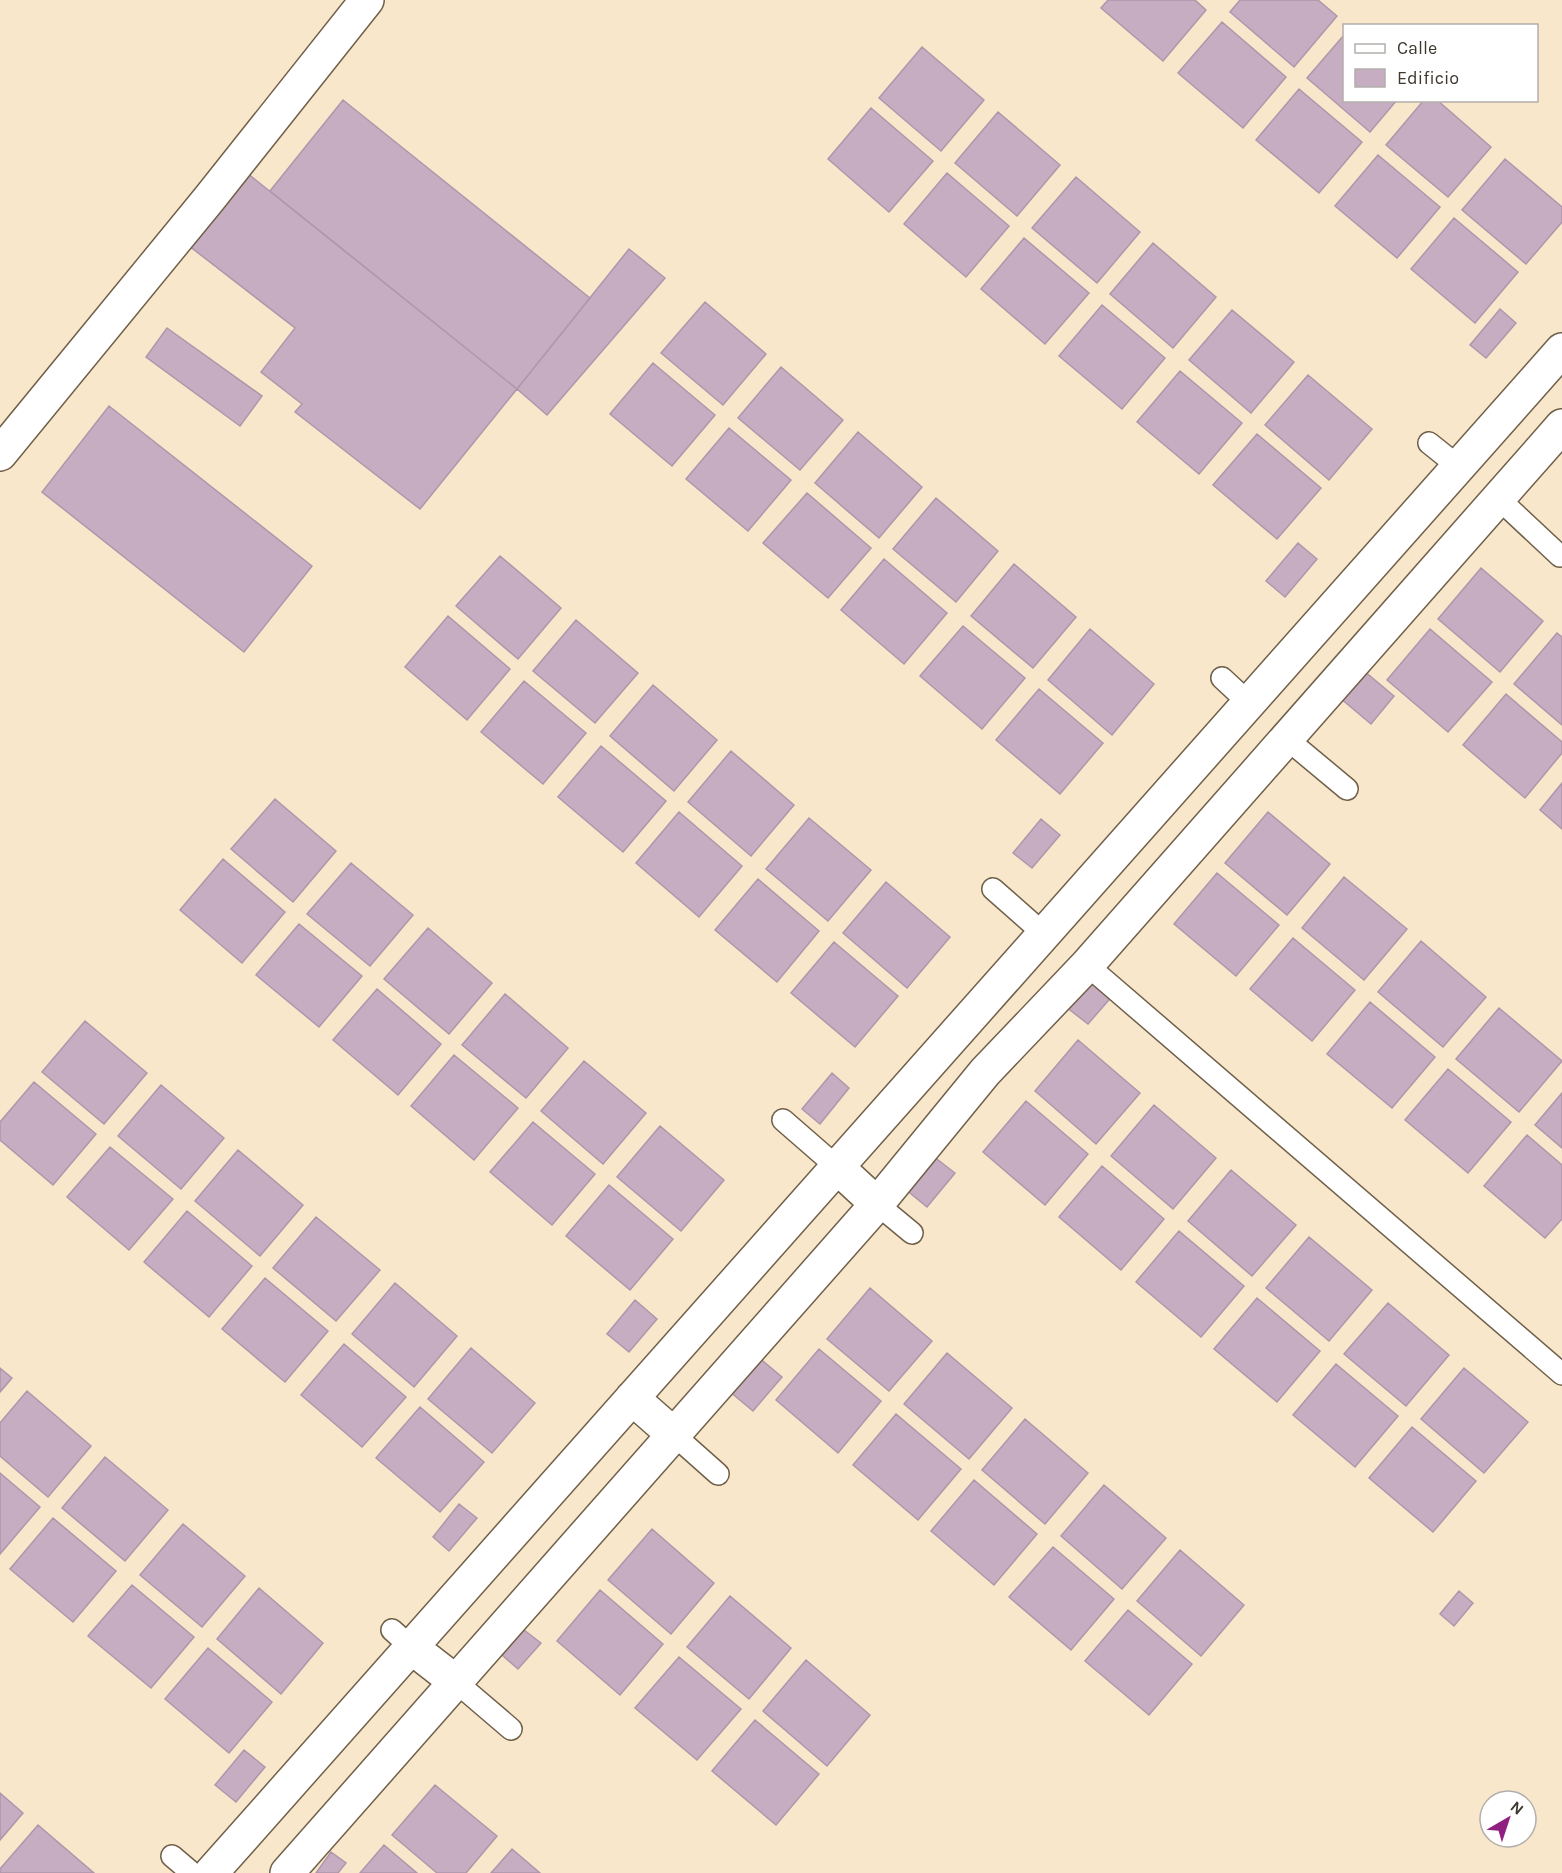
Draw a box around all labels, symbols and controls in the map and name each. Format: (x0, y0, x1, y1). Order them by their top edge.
legend (1343, 24, 1538, 102)
text: Calle (1397, 37, 1437, 59)
text: Edificio (1397, 67, 1459, 89)
north arrow (1478, 1789, 1538, 1849)
text: N (1507, 1797, 1528, 1819)

